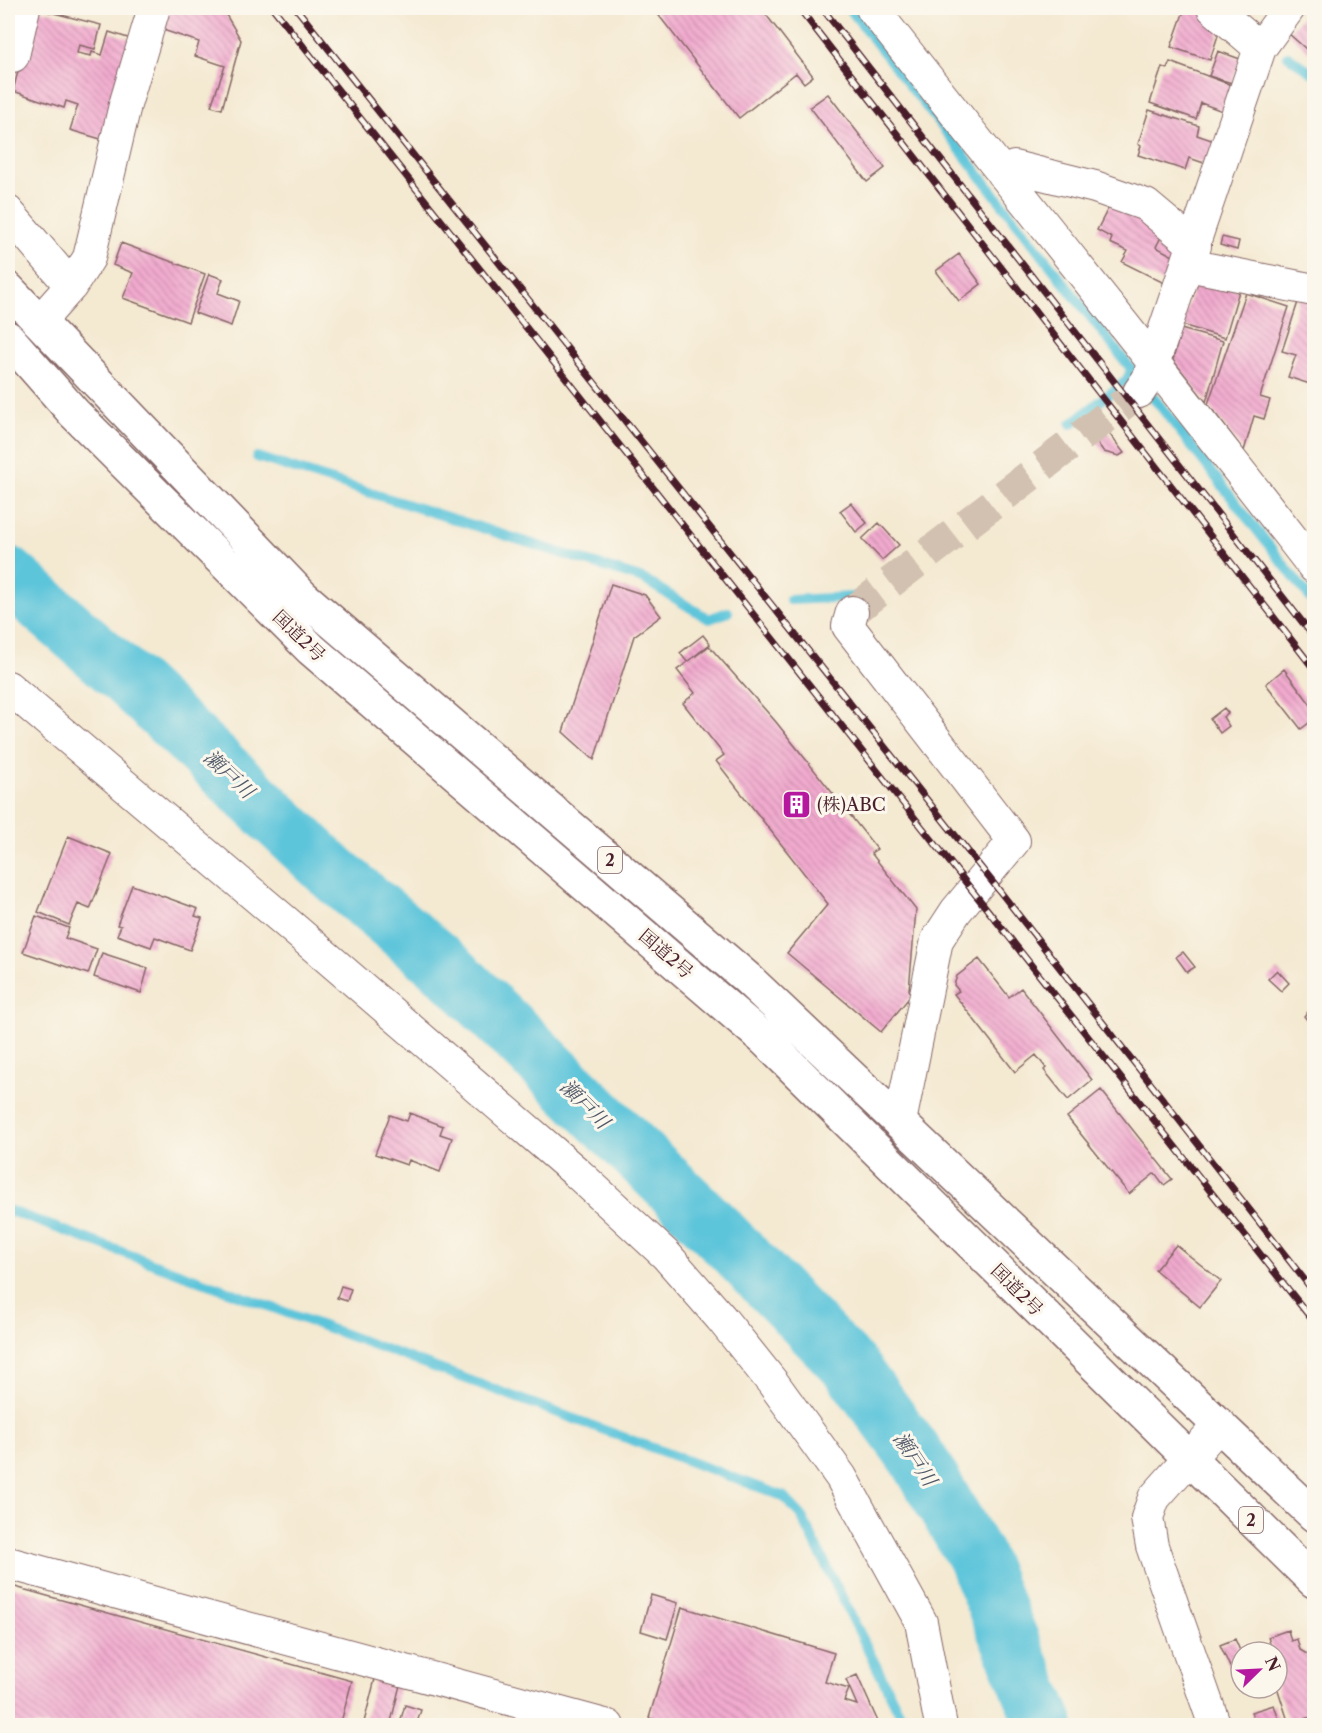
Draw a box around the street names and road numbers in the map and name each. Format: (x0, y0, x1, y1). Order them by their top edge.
street label: 国道2号 (268, 606, 330, 666)
road number: 2 (598, 847, 622, 873)
street label: 国道2号 (634, 925, 698, 983)
street label: 国道2号 (986, 1259, 1048, 1321)
road number: 2 (1239, 1507, 1263, 1533)

